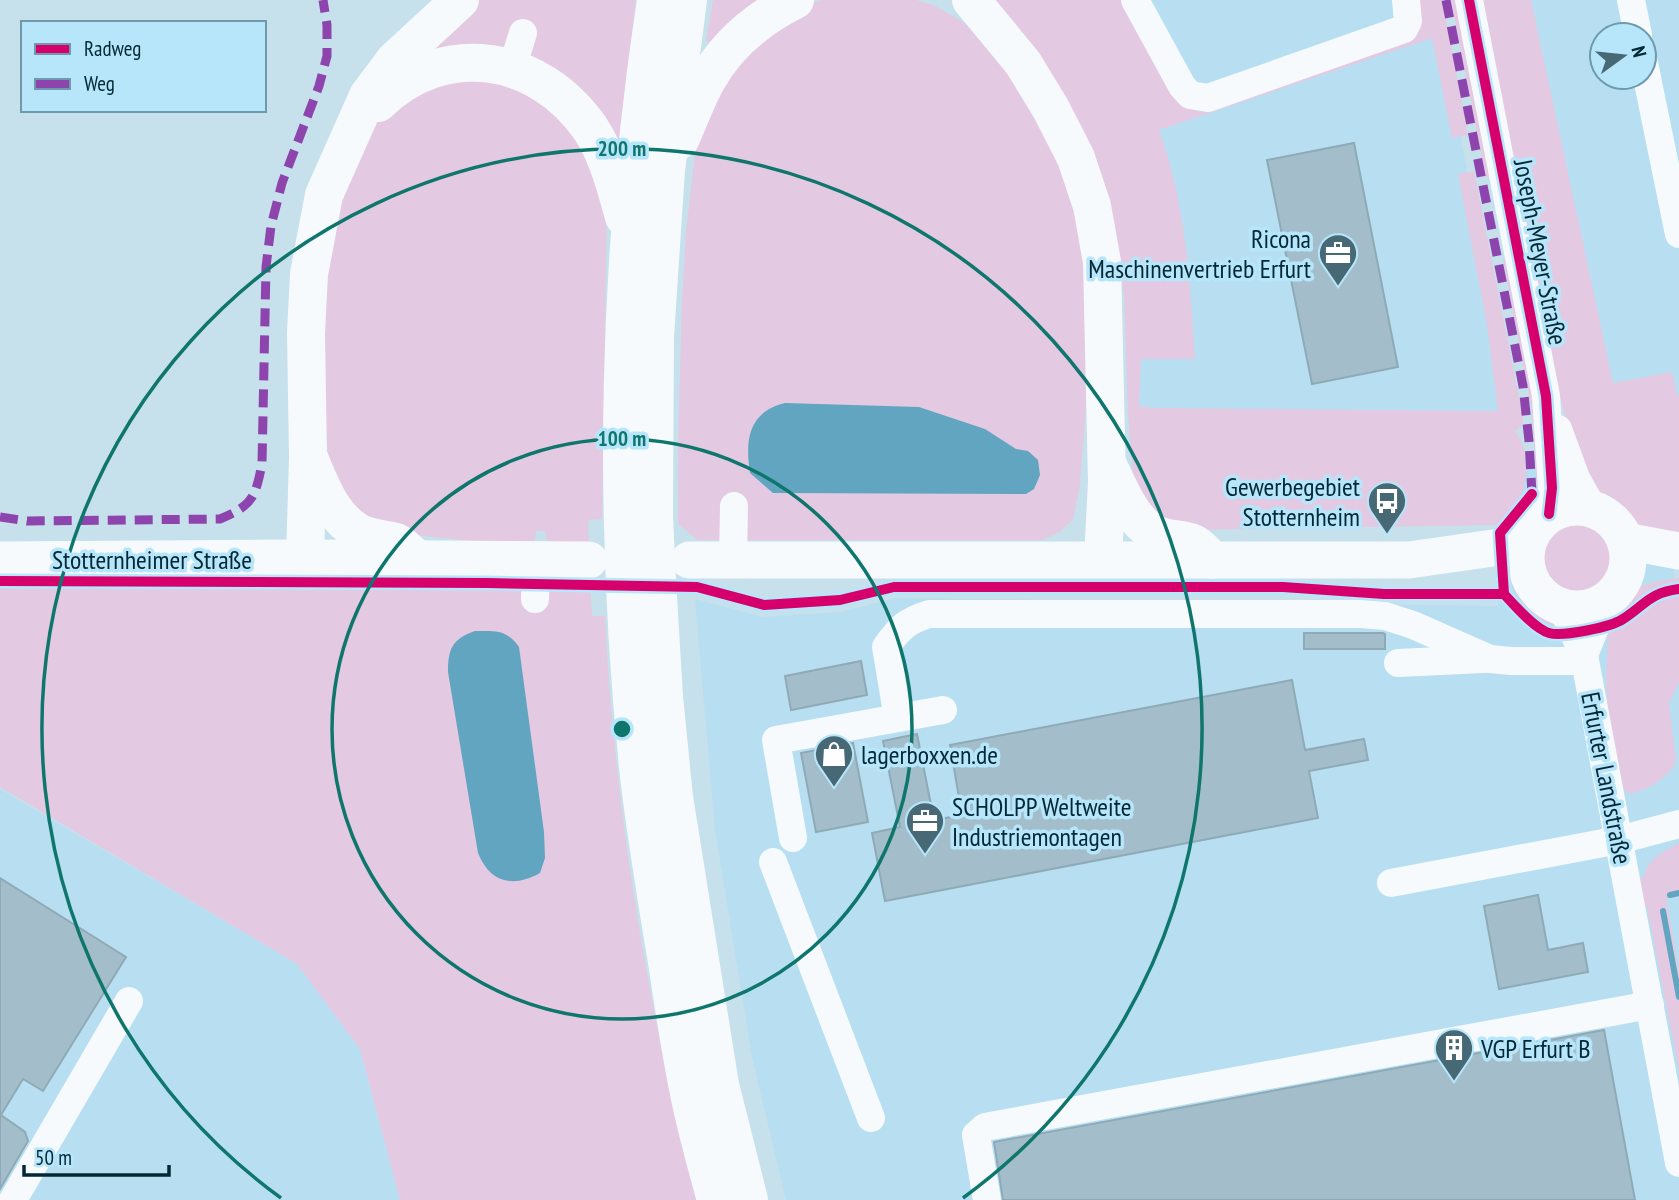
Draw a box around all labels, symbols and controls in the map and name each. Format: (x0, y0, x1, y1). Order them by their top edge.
legend (21, 21, 266, 112)
north arrow (1588, 21, 1658, 91)
text: Radweg (84, 35, 141, 62)
text: N (1627, 44, 1652, 60)
text: Weg (84, 70, 115, 97)
text: 200 m (598, 135, 646, 162)
street label: Joseph-Meyer-Straße (1507, 155, 1575, 348)
place label: Ricona Maschinenvertrieb Erfurt (1088, 222, 1311, 285)
office icon: Ricona Maschinenvertrieb Erfurt (1317, 232, 1359, 287)
text: 100 m (598, 425, 646, 452)
place label: Gewerbegebiet Stotternheim (1225, 470, 1360, 533)
bus stop icon: Gewerbegebiet Stotternheim (1366, 480, 1408, 535)
street label: Stotternheimer Straße (52, 543, 252, 576)
street label: Erfurter Landstraße (1574, 689, 1640, 867)
centre of rings (610, 717, 634, 741)
shop icon: lagerboxxen.de (813, 733, 855, 788)
place label: lagerboxxen.de (861, 738, 998, 771)
place label: SCHOLPP Weltweite Industriemontagen (952, 790, 1131, 853)
office icon: SCHOLPP Weltweite Industriemontagen (904, 800, 946, 855)
building icon: VGP Erfurt B (1433, 1027, 1475, 1082)
place label: VGP Erfurt B (1480, 1032, 1591, 1065)
scale bar (24, 1134, 170, 1178)
text: 50 m (35, 1144, 72, 1171)

